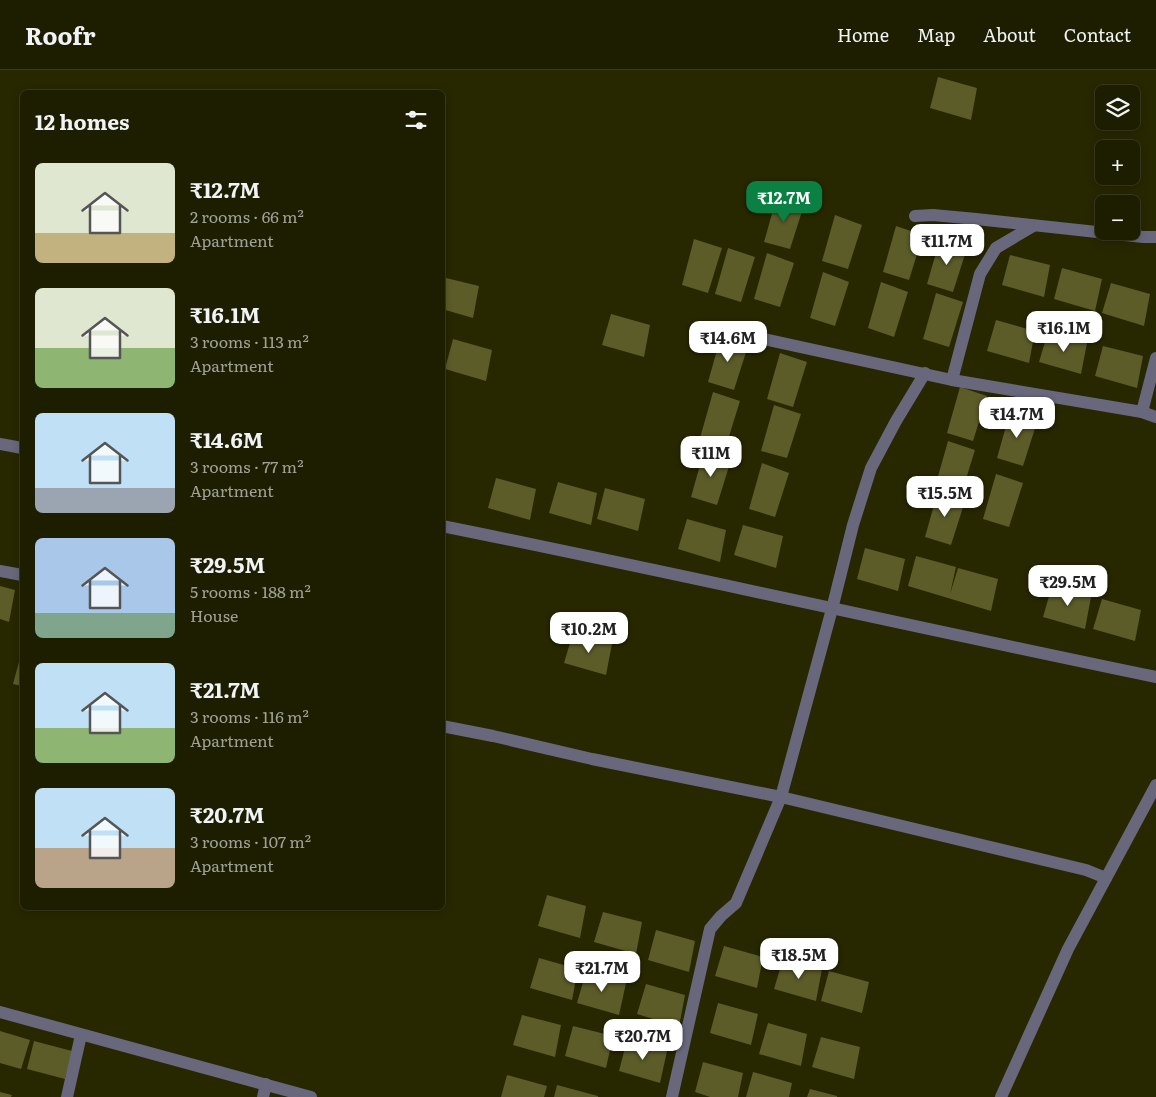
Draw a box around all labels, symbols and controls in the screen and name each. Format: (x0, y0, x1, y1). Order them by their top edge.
text: Roofr (25, 17, 96, 52)
text: Home (837, 21, 889, 48)
text: Map (917, 21, 955, 48)
text: About (983, 21, 1036, 48)
text: Contact (1064, 21, 1131, 48)
map controls (1095, 85, 1140, 240)
button: layers (1095, 85, 1140, 130)
text: 12 homes (35, 105, 129, 136)
icon: filters (402, 106, 430, 134)
button: + (1095, 140, 1140, 185)
text: ₹12.7M (190, 173, 260, 204)
pin: ₹12.7M (743, 180, 825, 223)
icon: home (75, 183, 135, 243)
text: ₹12.7M (757, 185, 811, 209)
button: − (1095, 195, 1140, 240)
text: 2 rooms · 66 m² (190, 204, 304, 228)
pin: ₹11.7M (906, 224, 988, 266)
text: Apartment (190, 228, 274, 252)
text: ₹11.7M (921, 228, 973, 252)
text: ₹16.1M (190, 298, 260, 329)
icon: home (75, 308, 135, 368)
pin: ₹16.1M (1023, 310, 1105, 353)
text: ₹16.1M (1037, 315, 1091, 339)
pin: ₹14.6M (687, 320, 769, 363)
text: ₹14.6M (700, 325, 756, 349)
text: 3 rooms · 113 m² (190, 329, 309, 353)
text: Apartment (190, 353, 274, 377)
pin: ₹14.7M (976, 396, 1058, 439)
text: ₹14.7M (990, 401, 1044, 425)
text: ₹14.6M (190, 423, 263, 454)
icon: home (75, 433, 135, 493)
pin: ₹11M (681, 436, 741, 478)
text: ₹11M (692, 440, 730, 464)
text: 3 rooms · 77 m² (190, 454, 304, 478)
pin: ₹15.5M (904, 476, 986, 518)
text: Apartment (190, 478, 274, 502)
text: ₹15.5M (918, 480, 972, 504)
text: ₹29.5M (190, 548, 265, 579)
icon: home (75, 558, 135, 618)
pin: ₹29.5M (1027, 564, 1109, 607)
text: ₹29.5M (1039, 569, 1097, 593)
text: 5 rooms · 188 m² (190, 579, 311, 603)
text: House (190, 603, 238, 627)
pin: ₹10.2M (548, 612, 630, 654)
text: ₹10.2M (561, 616, 617, 640)
text: ₹21.7M (190, 673, 260, 704)
icon: home (75, 683, 135, 743)
text: 3 rooms · 116 m² (190, 704, 309, 728)
text: Apartment (190, 728, 274, 752)
text: ₹20.7M (190, 798, 265, 829)
icon: home (75, 808, 135, 868)
text: 3 rooms · 107 m² (190, 829, 311, 853)
text: Apartment (190, 853, 274, 877)
pin: ₹18.5M (758, 938, 840, 980)
text: ₹18.5M (771, 942, 827, 966)
pin: ₹21.7M (561, 950, 643, 993)
text: ₹21.7M (575, 955, 629, 979)
pin: ₹20.7M (602, 1018, 684, 1061)
text: ₹20.7M (615, 1023, 671, 1047)

